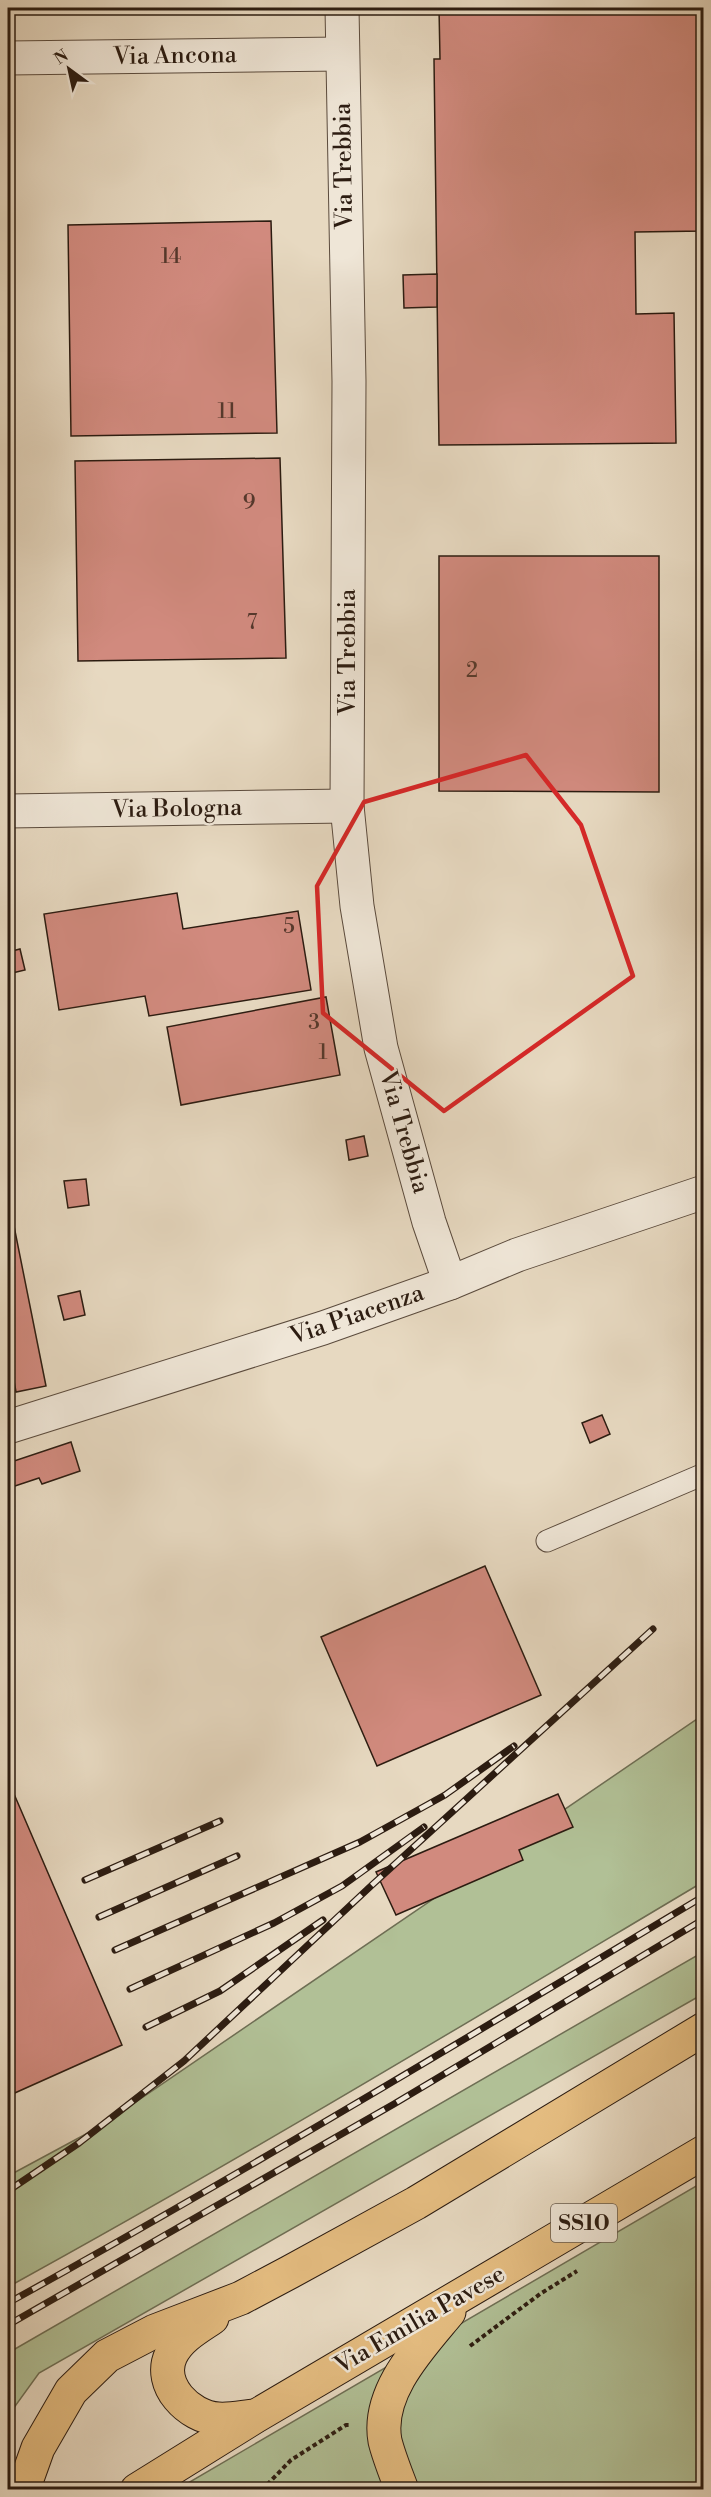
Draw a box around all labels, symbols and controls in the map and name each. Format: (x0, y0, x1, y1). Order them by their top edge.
north arrow (39, 39, 99, 99)
street label: Via Ancona (112, 40, 238, 72)
text: N (51, 45, 72, 69)
street label: Via Trebbia (328, 102, 360, 230)
house number: 14 (161, 244, 181, 270)
house number: 11 (218, 399, 236, 425)
house number: 9 (243, 490, 255, 516)
street label: Via Trebbia (333, 588, 363, 716)
house number: 7 (247, 610, 258, 636)
house number: 2 (466, 658, 478, 684)
street label: Via Bologna (110, 793, 243, 825)
house number: 5 (283, 914, 295, 940)
house number: 3 (308, 1010, 320, 1036)
house number: 1 (318, 1040, 328, 1066)
street label: Via Trebbia (372, 1066, 436, 1198)
street label: Via Piacenza (285, 1278, 429, 1352)
road number: SS10 (551, 2204, 617, 2242)
street label: Via Emilia Pavese (329, 2259, 511, 2381)

